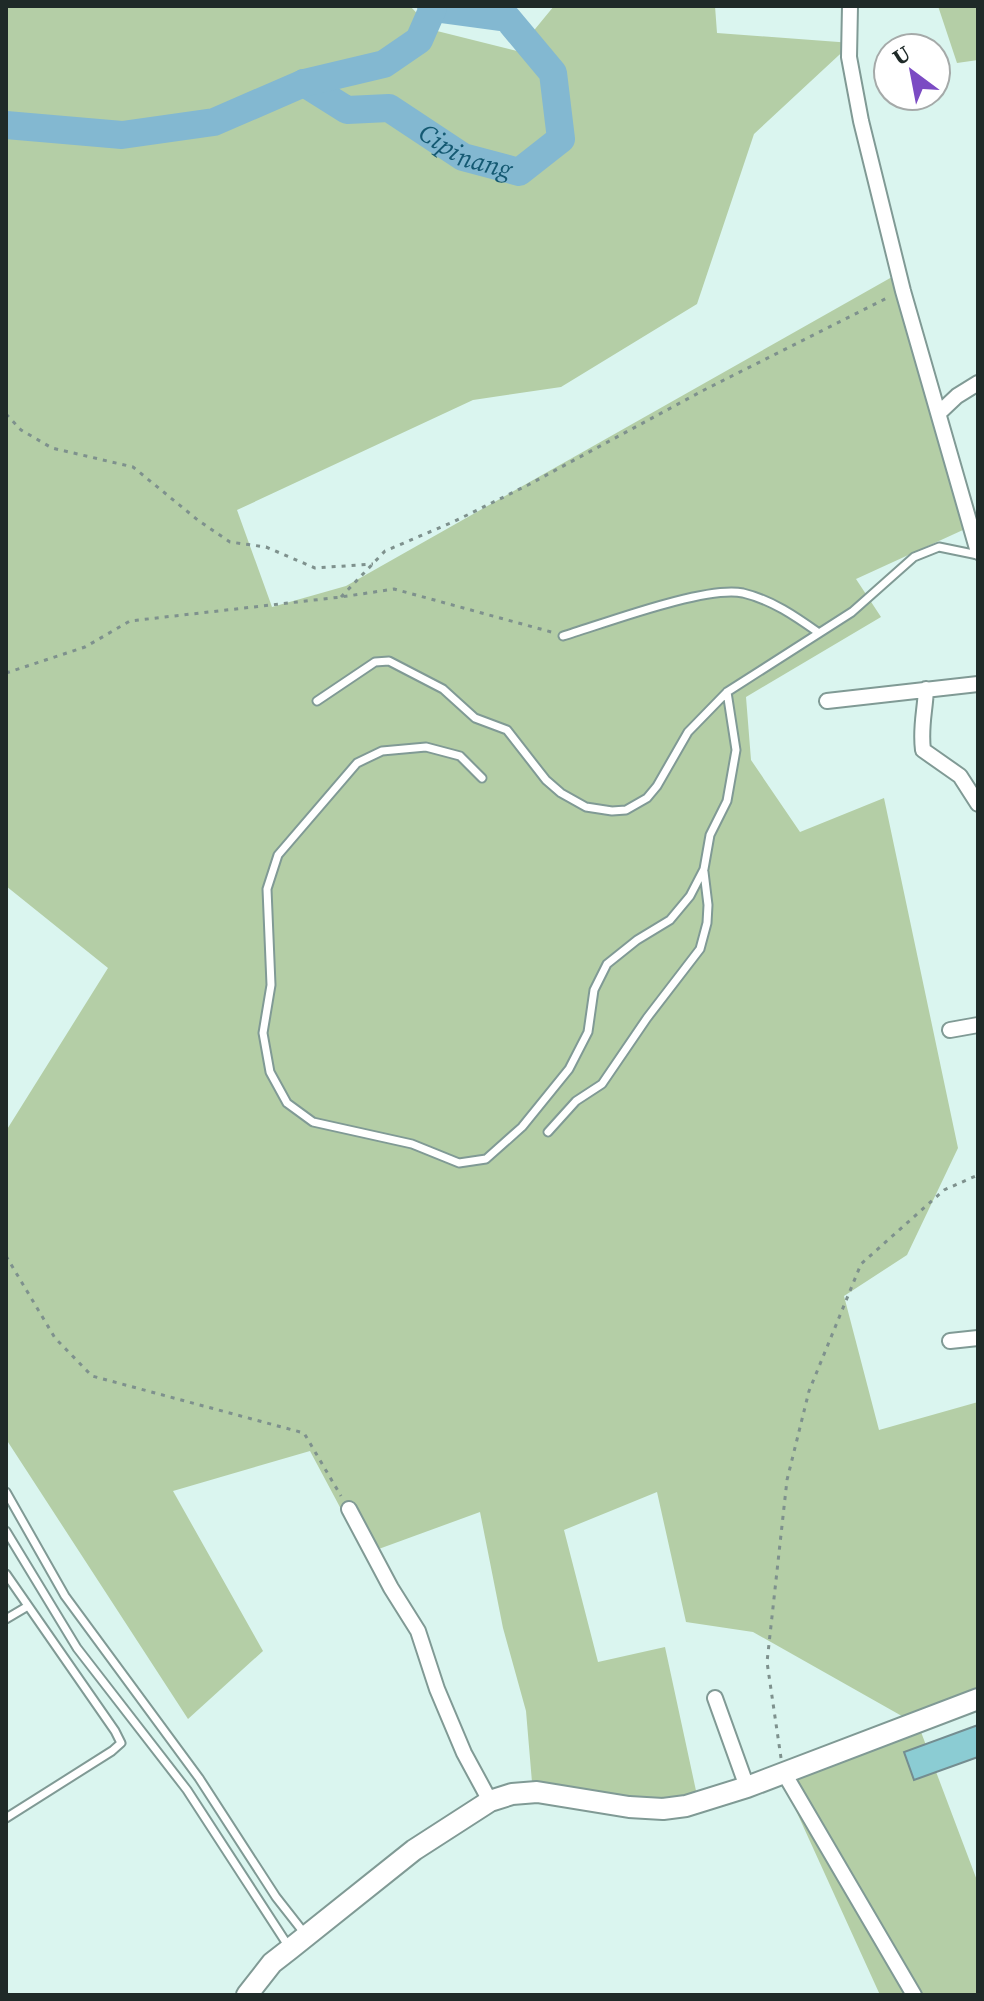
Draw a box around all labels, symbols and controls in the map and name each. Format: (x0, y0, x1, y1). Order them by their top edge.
north arrow (872, 32, 952, 112)
text: U (887, 38, 916, 72)
water label: Cipinang (412, 115, 518, 188)

